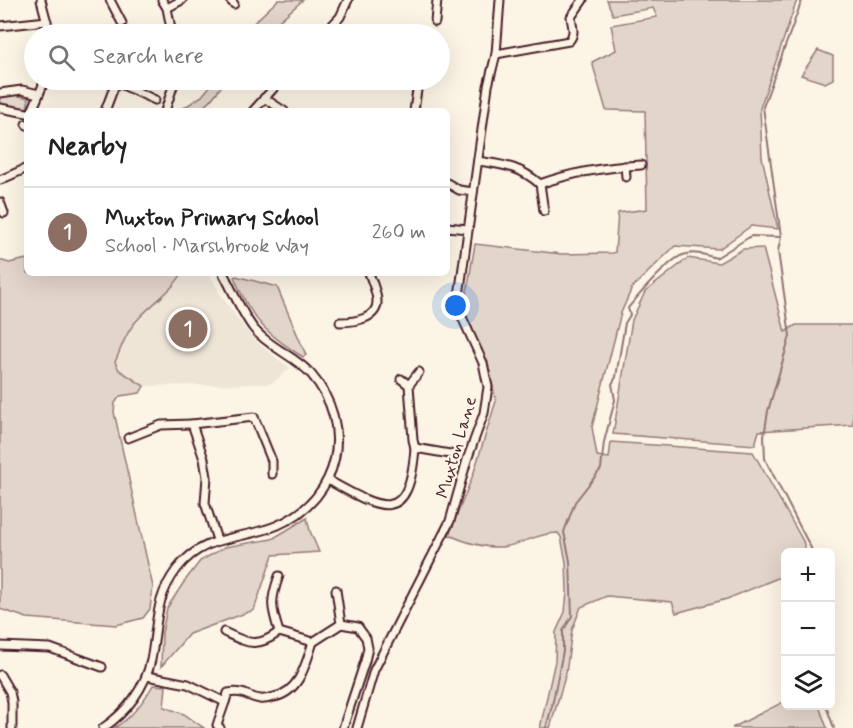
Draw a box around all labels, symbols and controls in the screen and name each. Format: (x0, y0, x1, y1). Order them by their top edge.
search box (24, 24, 450, 90)
icon: search (45, 41, 78, 74)
text: Search here (93, 43, 204, 71)
text: Nearby (48, 130, 127, 164)
text: Muxton Primary School (105, 205, 319, 233)
text: 1 (63, 219, 72, 246)
text: 260 m (372, 219, 426, 246)
text: School · Marshbrook Way (105, 233, 309, 260)
your location (441, 291, 470, 320)
pin: 1 (168, 306, 207, 352)
street label: Muxton Lane (431, 393, 483, 501)
map controls (781, 548, 835, 710)
button: + (781, 548, 835, 602)
button: − (781, 602, 835, 656)
button: layers (781, 656, 835, 710)

